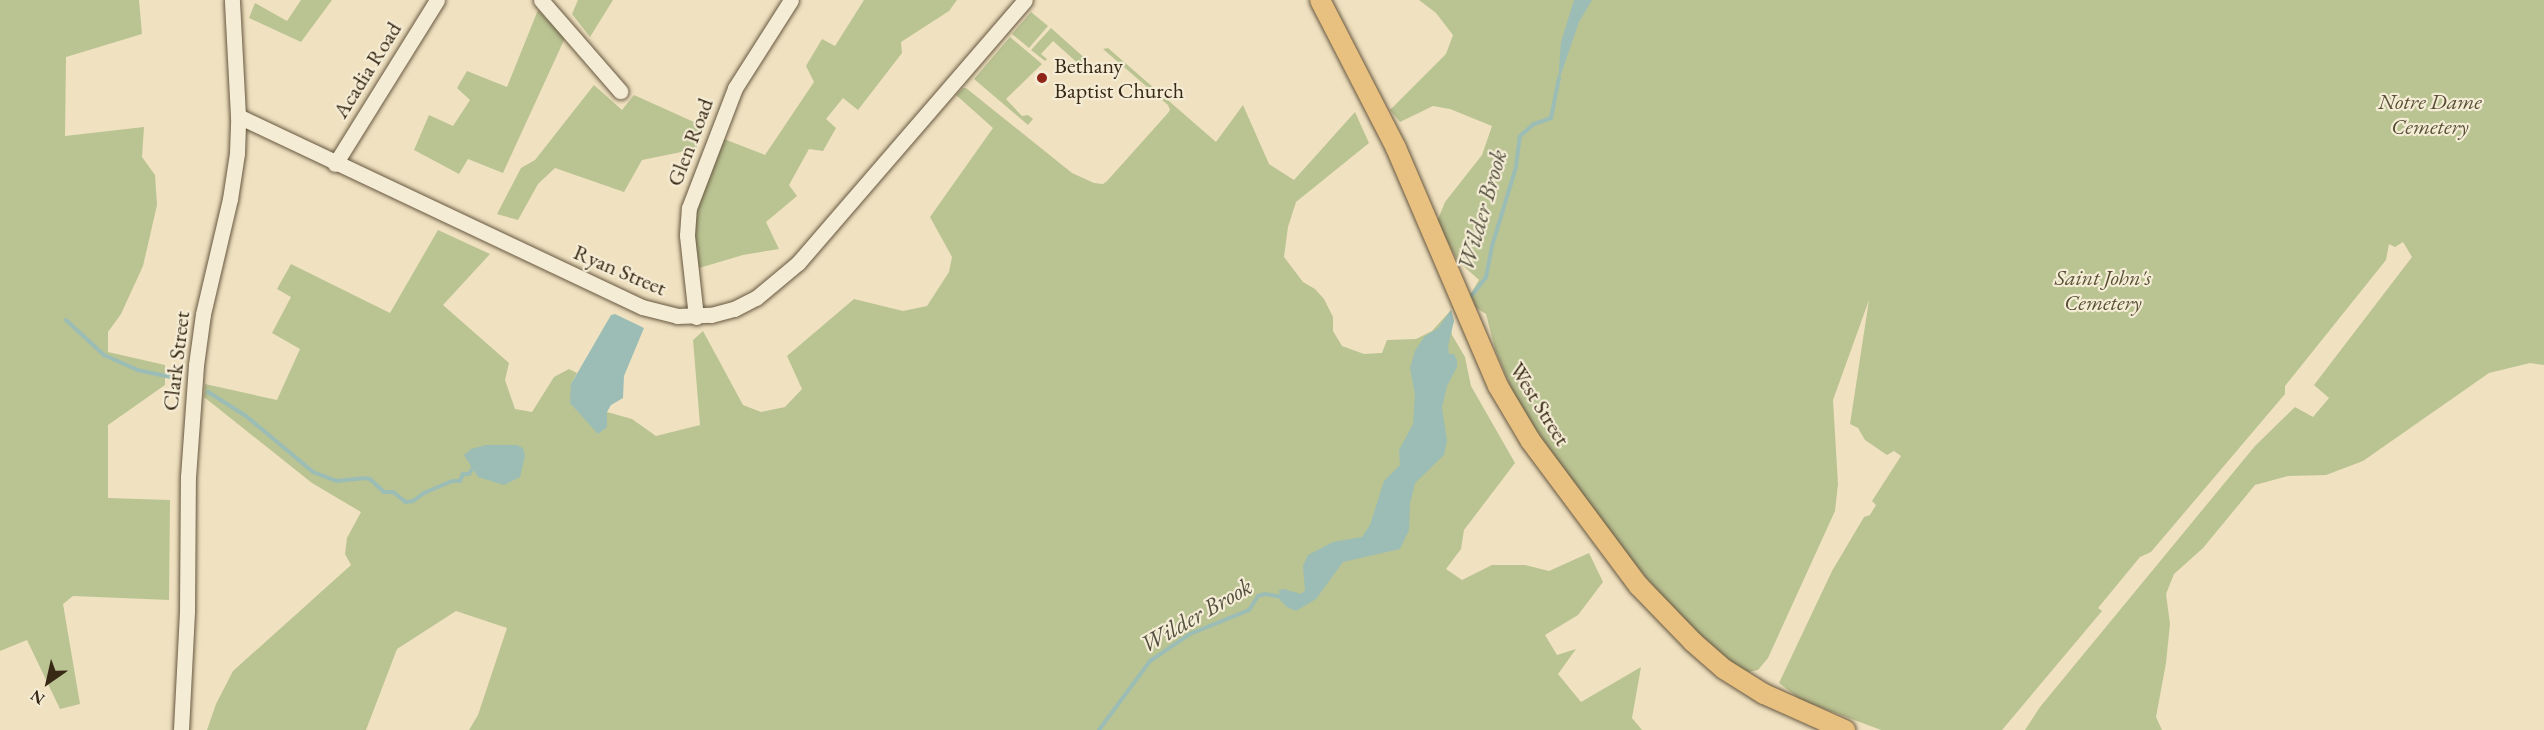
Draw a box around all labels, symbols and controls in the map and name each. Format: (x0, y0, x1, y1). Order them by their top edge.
street label: Acadia Road (327, 17, 407, 123)
place label: Bethany Baptist Church (1054, 52, 1184, 104)
marker: Bethany Baptist Church (1035, 71, 1049, 85)
park label: Notre Dame Cemetery (2378, 88, 2482, 140)
street label: Glen Road (661, 94, 719, 190)
water label: Wilder Brook (1451, 146, 1513, 274)
street label: Ryan Street (570, 239, 670, 301)
park label: Saint John's Cemetery (2055, 264, 2151, 316)
street label: Clark Street (157, 310, 195, 412)
street label: West Street (1504, 357, 1576, 451)
water label: Wilder Brook (1135, 571, 1257, 659)
north arrow (18, 652, 78, 712)
text: N (26, 685, 49, 710)

